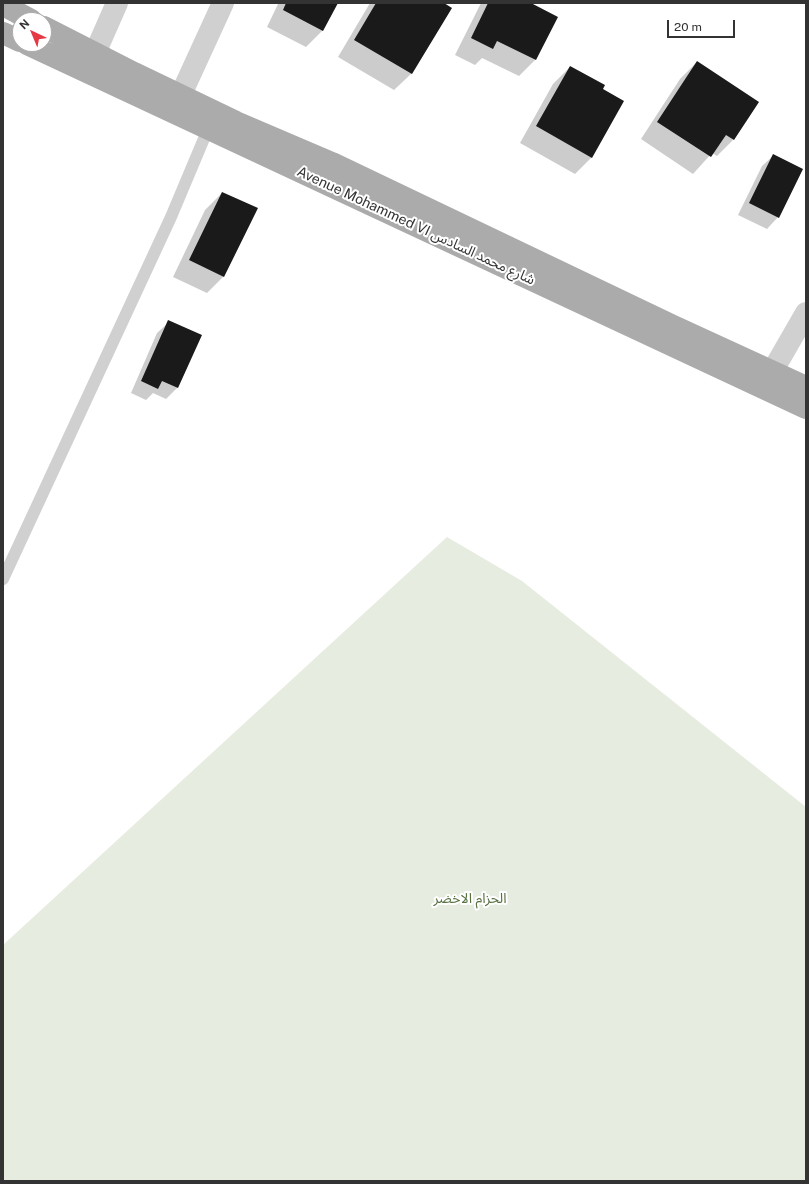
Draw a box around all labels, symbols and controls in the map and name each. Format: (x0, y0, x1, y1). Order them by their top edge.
north arrow (12, 12, 52, 52)
scale bar (669, 12, 737, 38)
text: N (17, 17, 32, 31)
text: 20 m (674, 20, 702, 34)
street label: Avenue Mohammed VI شارع محمد السادس (294, 163, 538, 289)
park label: الحزام الاخضر (433, 891, 507, 907)

